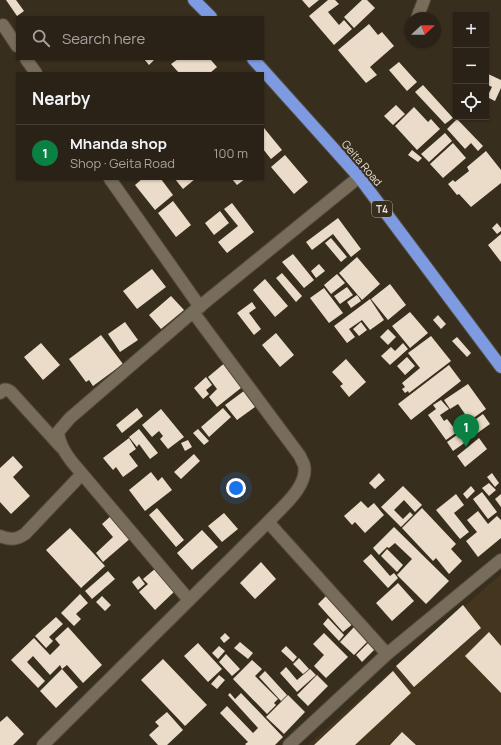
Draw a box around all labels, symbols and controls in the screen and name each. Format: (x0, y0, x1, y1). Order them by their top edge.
north arrow (405, 12, 441, 48)
map controls (453, 12, 489, 120)
button: + (453, 12, 489, 48)
search box (16, 16, 264, 60)
icon: search (30, 27, 52, 49)
text: Search here (62, 28, 145, 49)
button: − (453, 48, 489, 84)
button: locate (453, 84, 489, 120)
text: Nearby (32, 87, 90, 110)
text: Mhanda shop (70, 133, 167, 154)
street label: Geita Road (339, 137, 386, 189)
text: 1 (42, 144, 48, 162)
text: 100 m (213, 144, 248, 162)
text: Shop · Geita Road (70, 154, 175, 172)
road number: T4 (372, 201, 392, 217)
pin: 1 (453, 414, 479, 447)
your location (226, 478, 246, 498)

